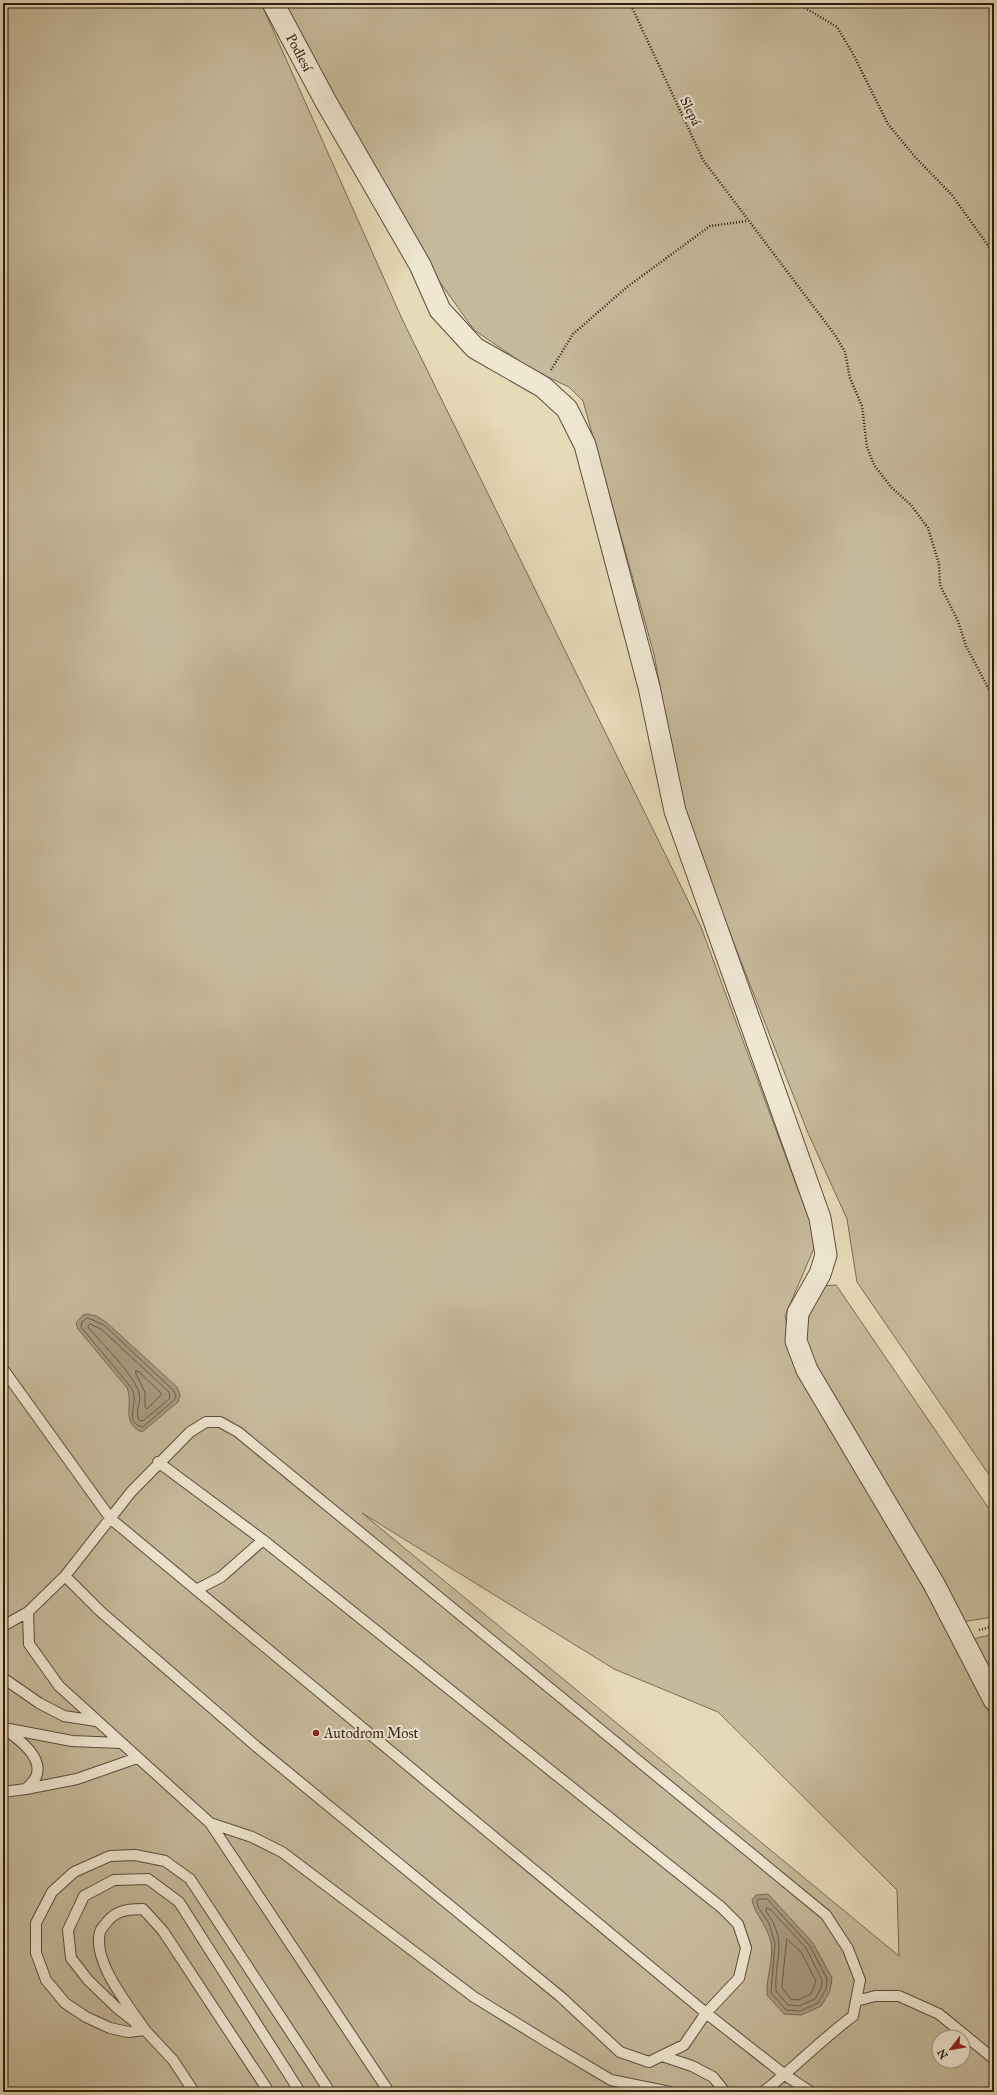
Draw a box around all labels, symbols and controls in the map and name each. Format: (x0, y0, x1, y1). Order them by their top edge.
street label: Podlesí (282, 31, 317, 75)
street label: Slepá (676, 94, 705, 129)
place label: Autodrom Most (323, 1725, 418, 1742)
marker: Autodrom Most (311, 1728, 321, 1738)
north arrow (931, 2029, 971, 2069)
text: N (935, 2046, 951, 2061)

